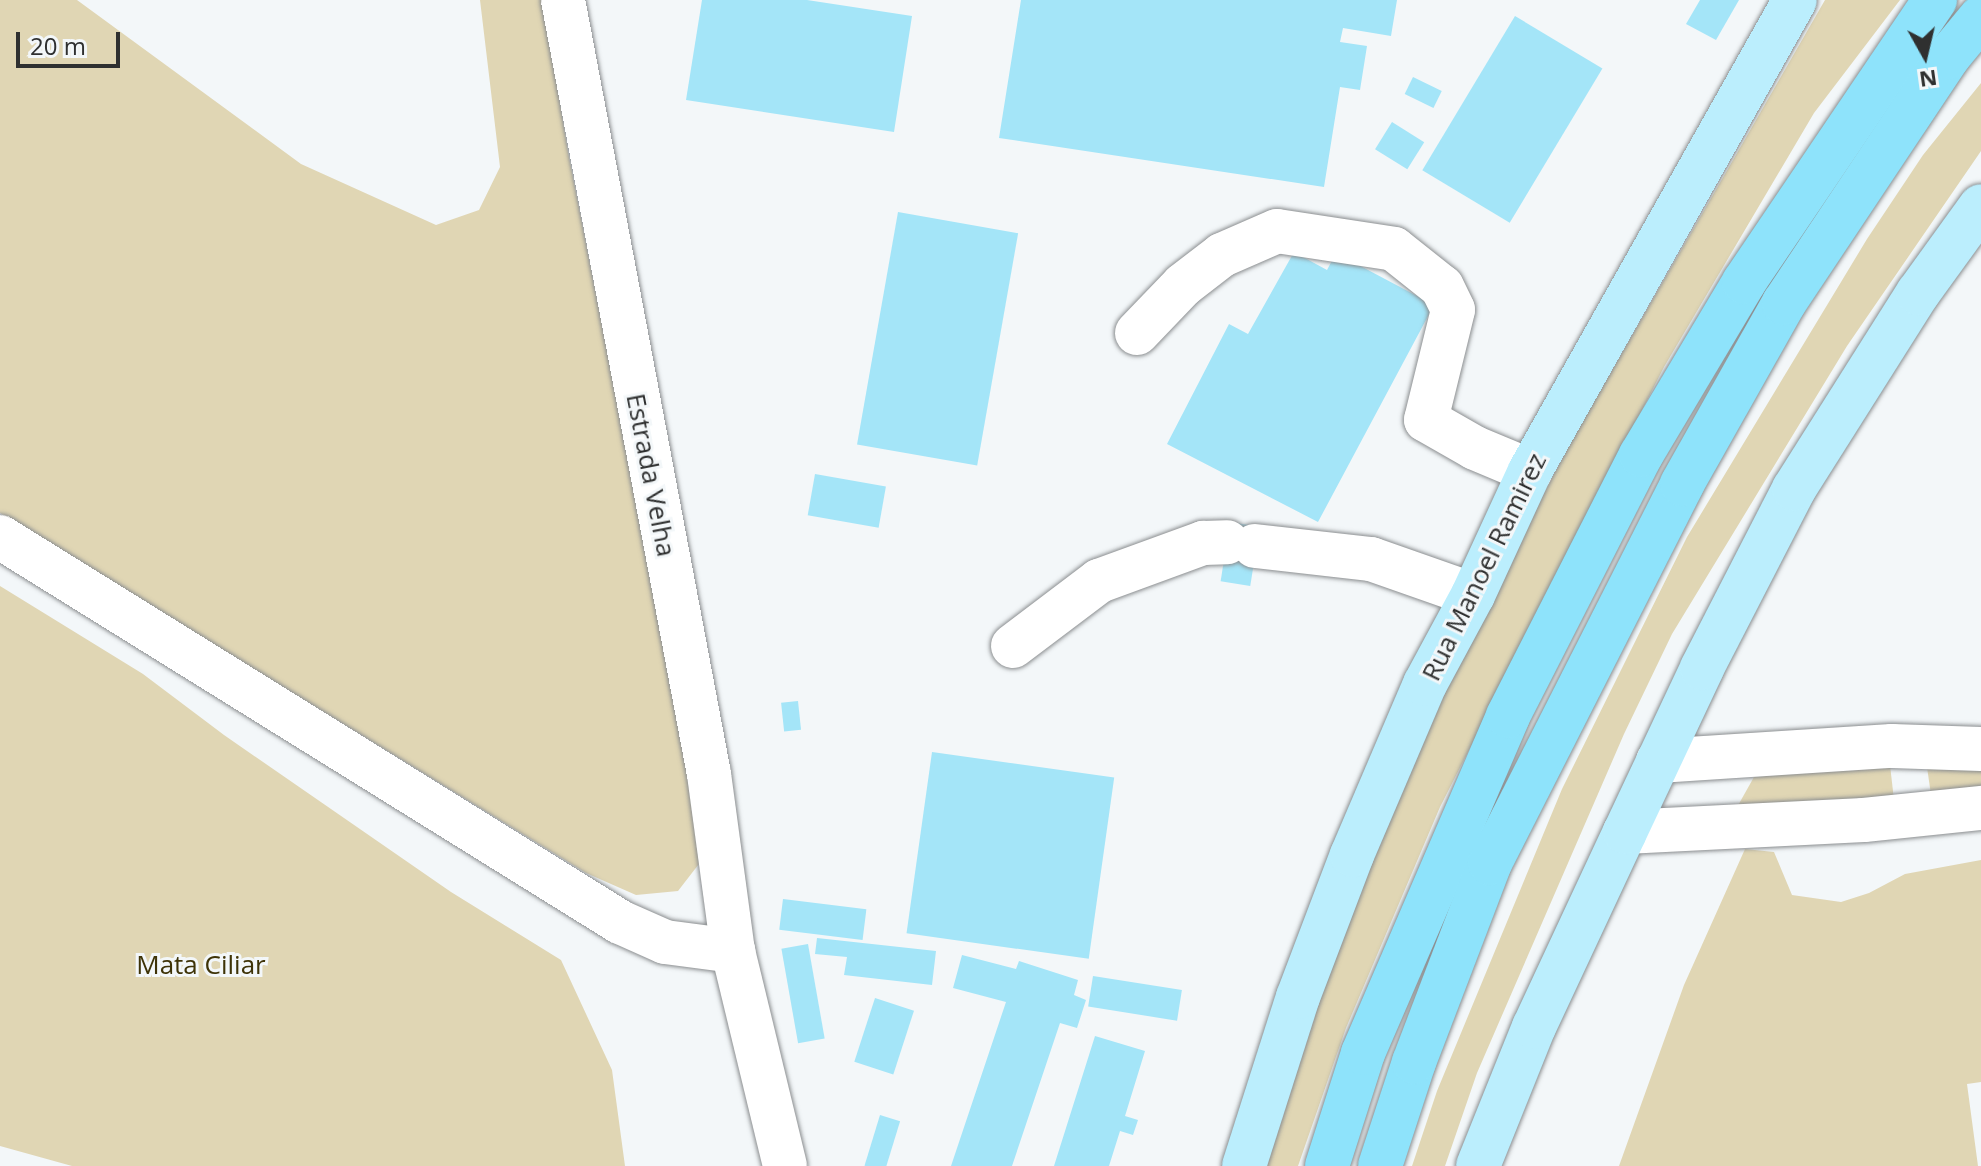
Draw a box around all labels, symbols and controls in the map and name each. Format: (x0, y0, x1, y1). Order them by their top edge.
scale bar (20, 16, 124, 66)
north arrow (1885, 16, 1965, 96)
text: 20 m (30, 29, 86, 62)
text: N (1917, 64, 1939, 96)
street label: Estrada Velha (620, 391, 682, 559)
street label: Rua Manoel Ramirez (1415, 448, 1553, 686)
park label: Mata Ciliar (136, 949, 266, 981)

